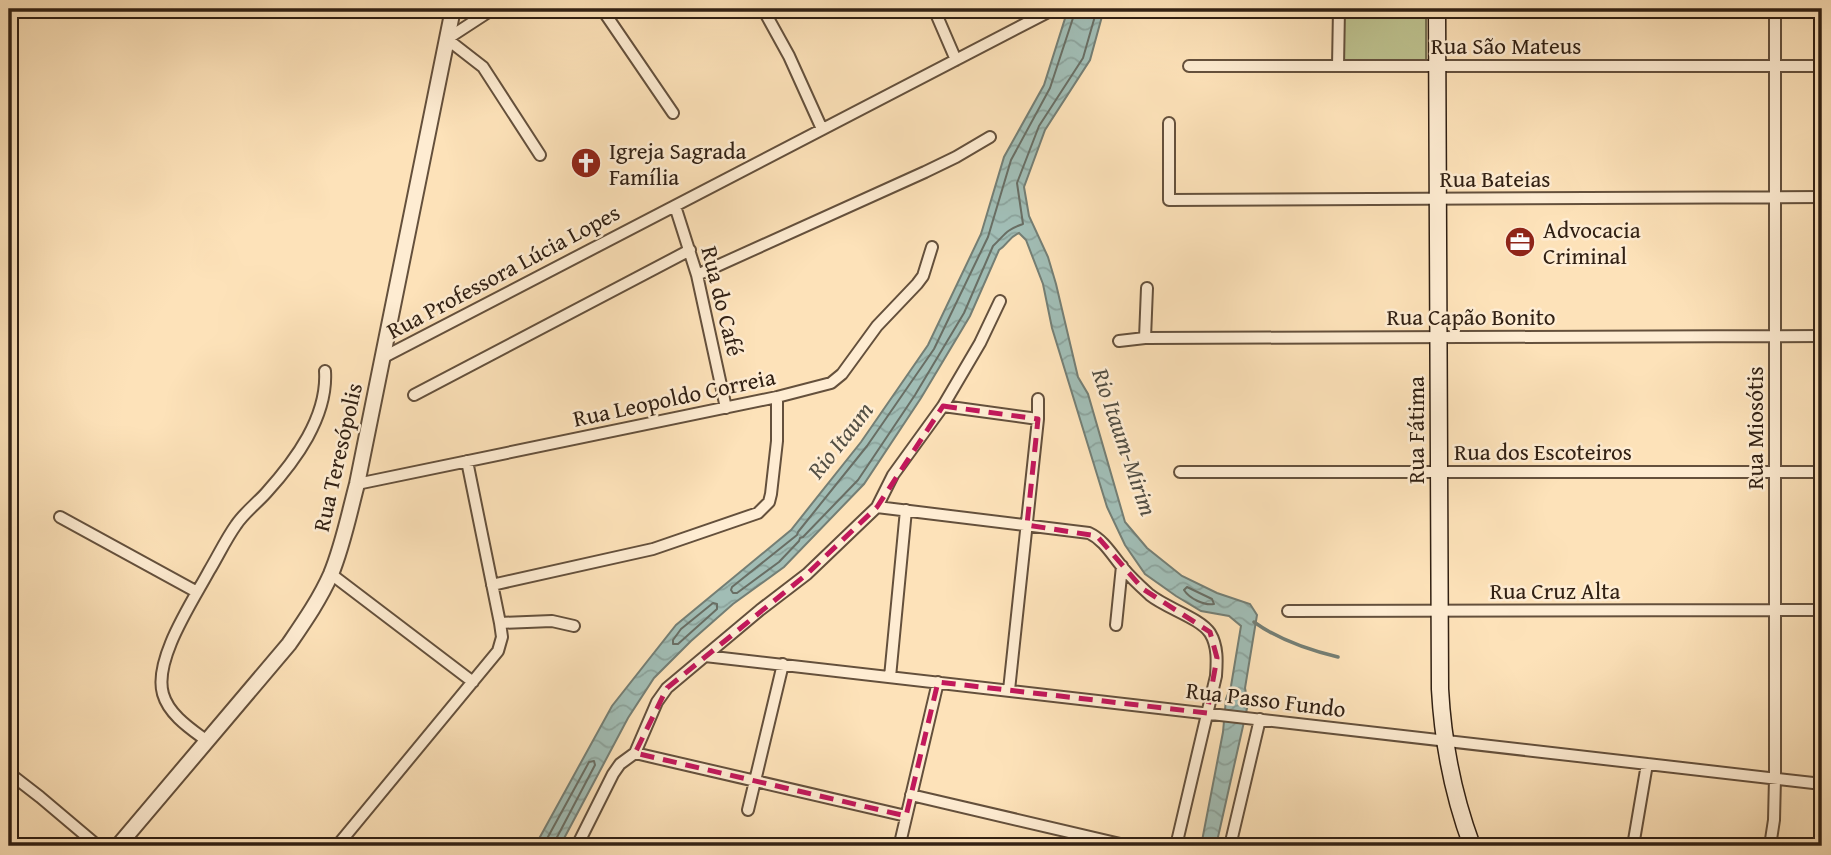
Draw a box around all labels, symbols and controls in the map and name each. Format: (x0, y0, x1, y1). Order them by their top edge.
street label: Rua São Mateus (1431, 29, 1581, 62)
place label: Igreja Sagrada Família (609, 134, 747, 193)
church icon: Igreja Sagrada Família (569, 146, 603, 180)
street label: Rua Bateias (1440, 162, 1550, 195)
street label: Rua Professora Lúcia Lopes (381, 195, 625, 347)
place label: Advocacia Criminal (1543, 213, 1641, 272)
office icon: Advocacia Criminal (1503, 225, 1537, 259)
street label: Rua do Café (693, 243, 753, 359)
street label: Rua Capão Bonito (1386, 300, 1556, 333)
street label: Rua Leopoldo Correia (570, 359, 778, 435)
water label: Rio Itaum-Mirim (1083, 362, 1167, 521)
street label: Rua Miosótis (1738, 366, 1771, 490)
street label: Rua Fátima (1399, 376, 1432, 484)
street label: Rua Teresópolis (304, 380, 370, 534)
water label: Rio Itaum (798, 394, 881, 487)
street label: Rua dos Escoteiros (1454, 435, 1632, 468)
street label: Rua Cruz Alta (1490, 574, 1620, 607)
street label: Rua Passo Fundo (1184, 673, 1348, 725)

